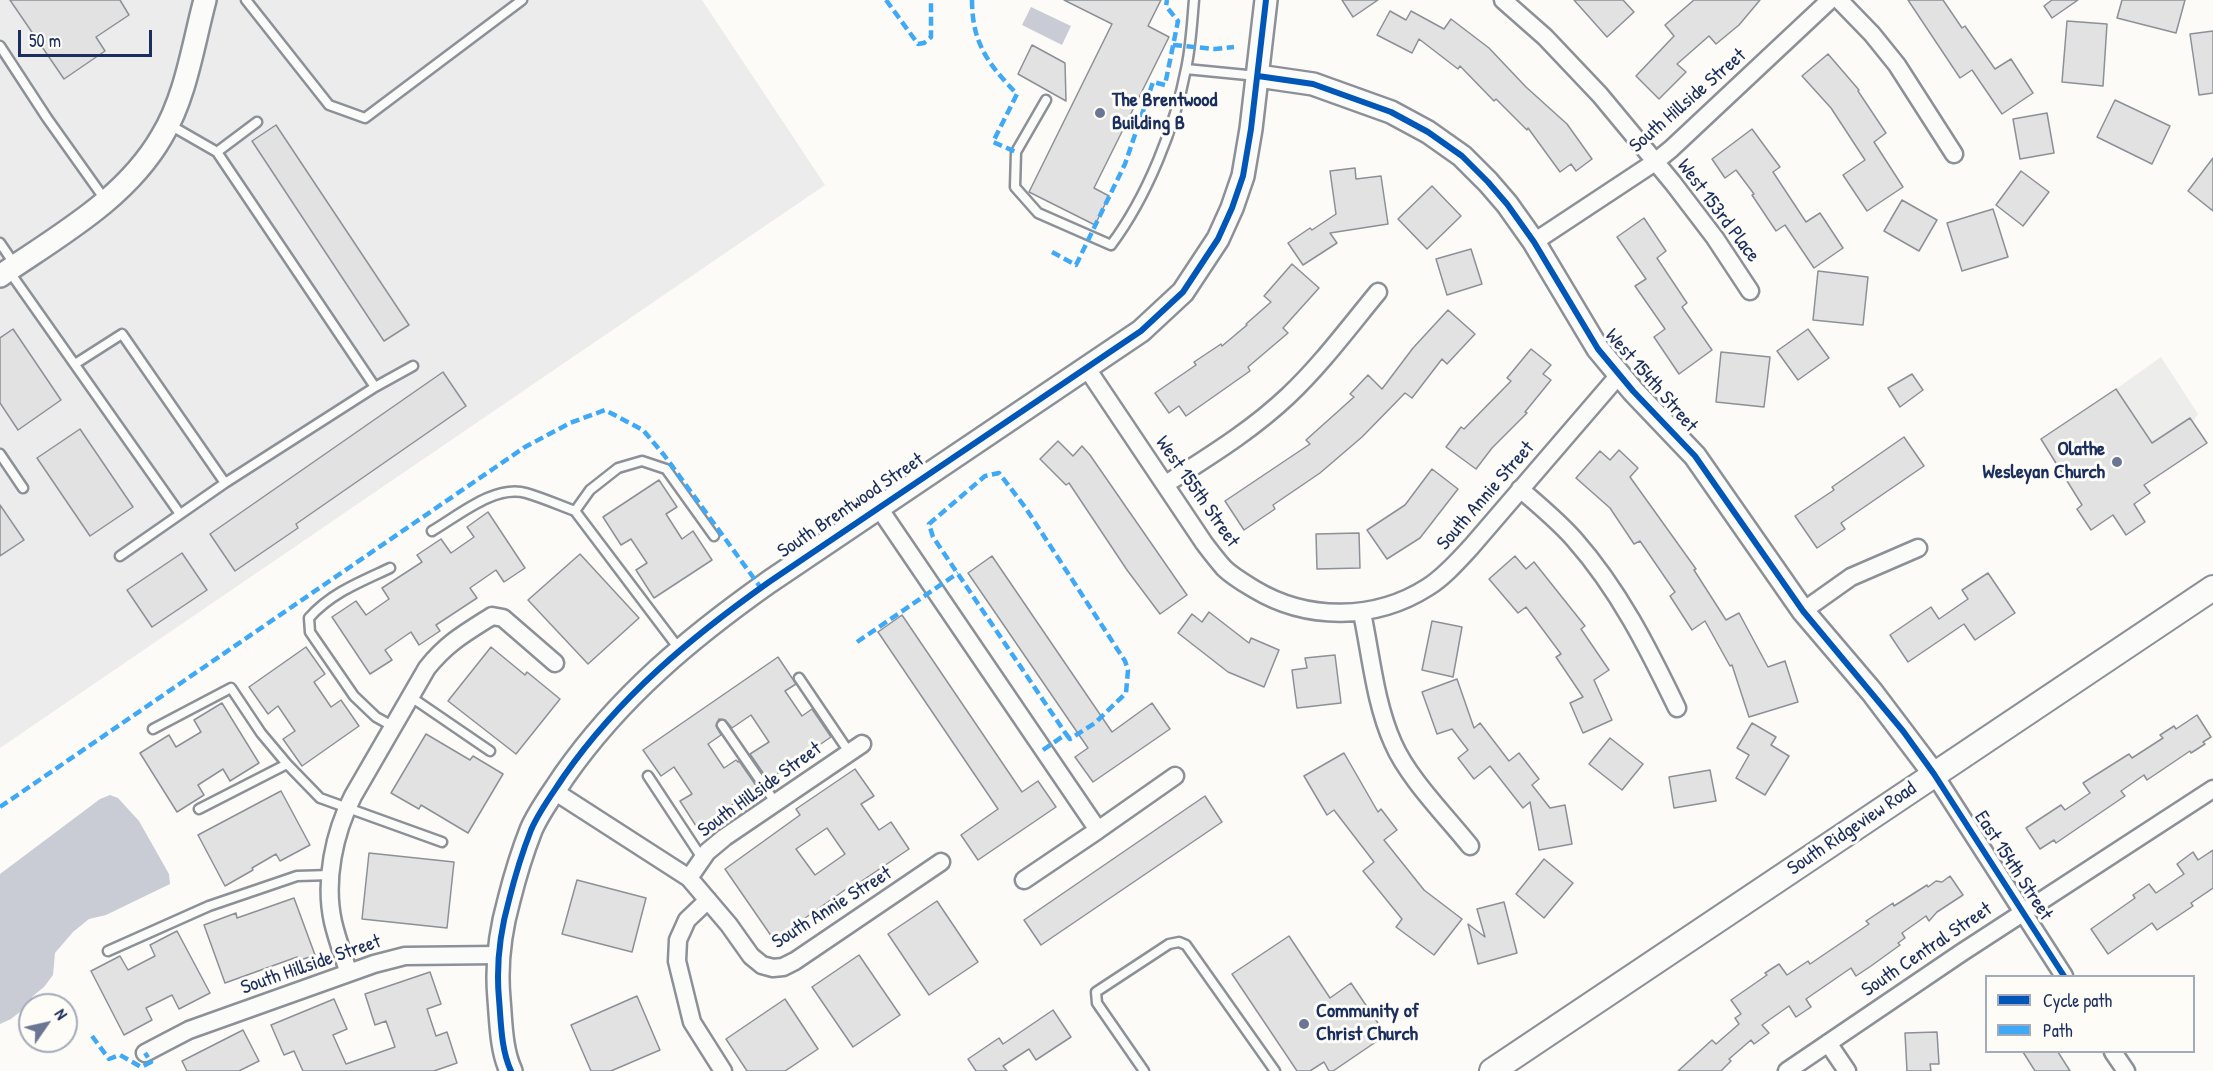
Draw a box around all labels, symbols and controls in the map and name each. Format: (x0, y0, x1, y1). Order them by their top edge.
scale bar (21, 18, 154, 56)
text: 50 m (29, 28, 61, 53)
street label: South Hillside Street (1625, 44, 1751, 158)
place label: The Brentwood Building B (1112, 89, 1217, 136)
marker: The Brentwood Building B (1093, 106, 1107, 120)
street label: West 153rd Place (1671, 155, 1765, 267)
street label: West 154th Street (1600, 324, 1702, 438)
street label: West 155th Street (1150, 432, 1244, 552)
street label: South Annie Street (1432, 437, 1540, 555)
place label: Olathe Wesleyan Church (1983, 438, 2105, 485)
street label: South Brentwood Street (773, 448, 929, 564)
marker: Olathe Wesleyan Church (2110, 455, 2124, 469)
street label: South Hillside Street (694, 737, 826, 843)
street label: South Ridgeview Road (1783, 777, 1921, 881)
street label: East 154th Street (1969, 807, 2057, 925)
street label: South Annie Street (768, 862, 896, 954)
street label: South Central Street (1857, 898, 1997, 1002)
street label: South Hillside Street (238, 930, 384, 1000)
legend (1985, 975, 2195, 1053)
text: Cycle path (2043, 988, 2112, 1013)
north arrow (18, 993, 78, 1053)
place label: Community of Christ Church (1316, 1000, 1419, 1047)
text: N (50, 1004, 73, 1024)
marker: Community of Christ Church (1297, 1017, 1311, 1031)
text: Path (2043, 1018, 2072, 1043)

